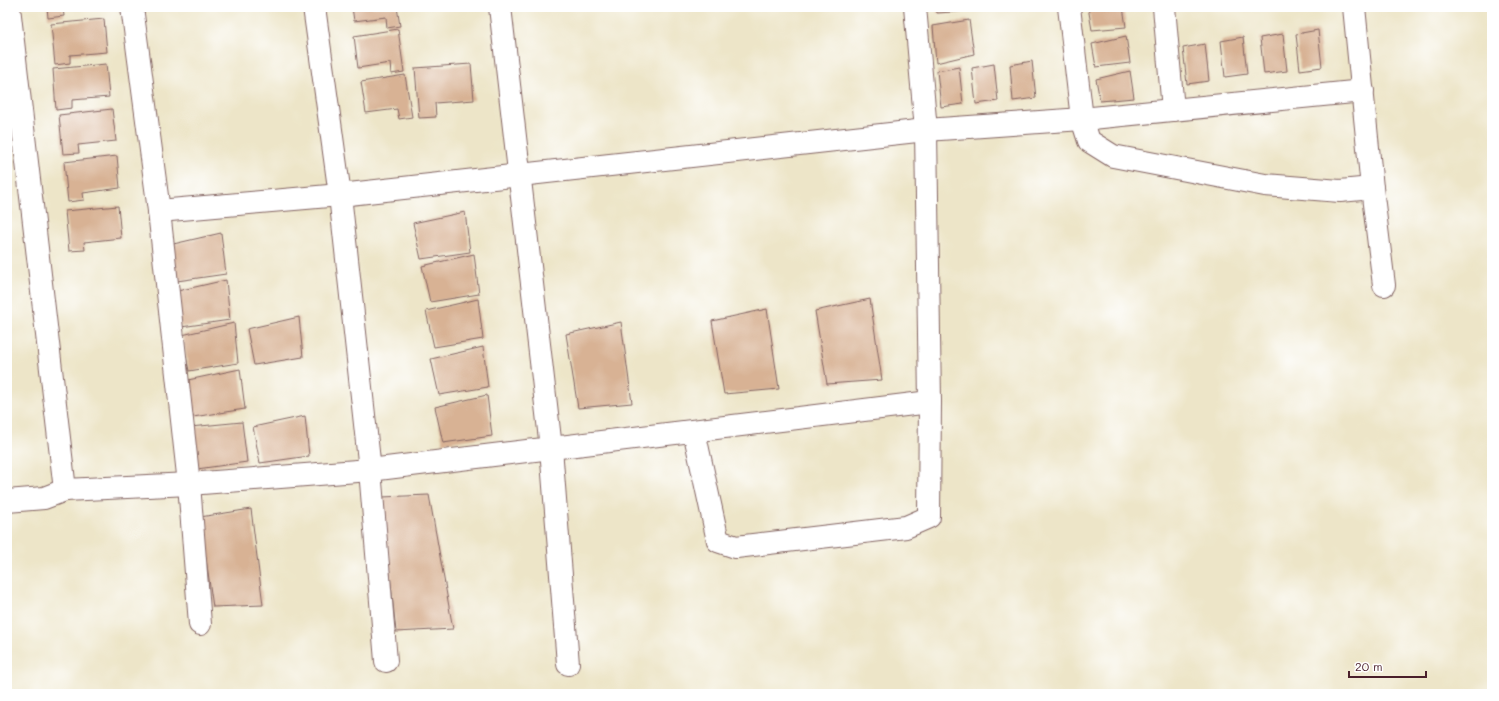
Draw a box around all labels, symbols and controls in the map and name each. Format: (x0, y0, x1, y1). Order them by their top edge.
scale bar (1349, 653, 1426, 679)
text: 20 m (1355, 658, 1383, 674)

